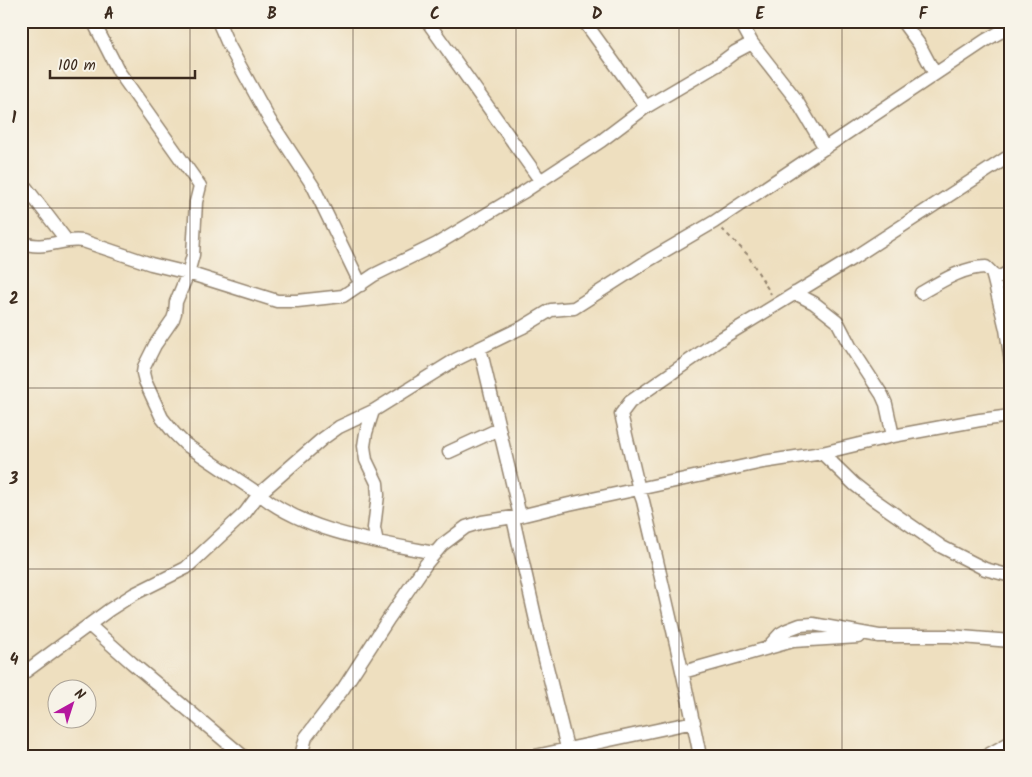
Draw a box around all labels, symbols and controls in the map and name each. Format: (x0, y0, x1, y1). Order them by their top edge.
text: A (104, 2, 114, 27)
text: B (267, 2, 277, 27)
text: C (430, 2, 440, 27)
text: D (592, 2, 603, 27)
text: E (756, 2, 766, 27)
text: F (919, 2, 929, 27)
scale bar (50, 48, 195, 80)
text: 100 m (58, 54, 96, 78)
text: 1 (12, 106, 17, 131)
text: 2 (9, 287, 19, 312)
text: 3 (9, 467, 19, 492)
text: 4 (10, 648, 19, 673)
north arrow (48, 680, 98, 730)
text: N (69, 683, 90, 706)

